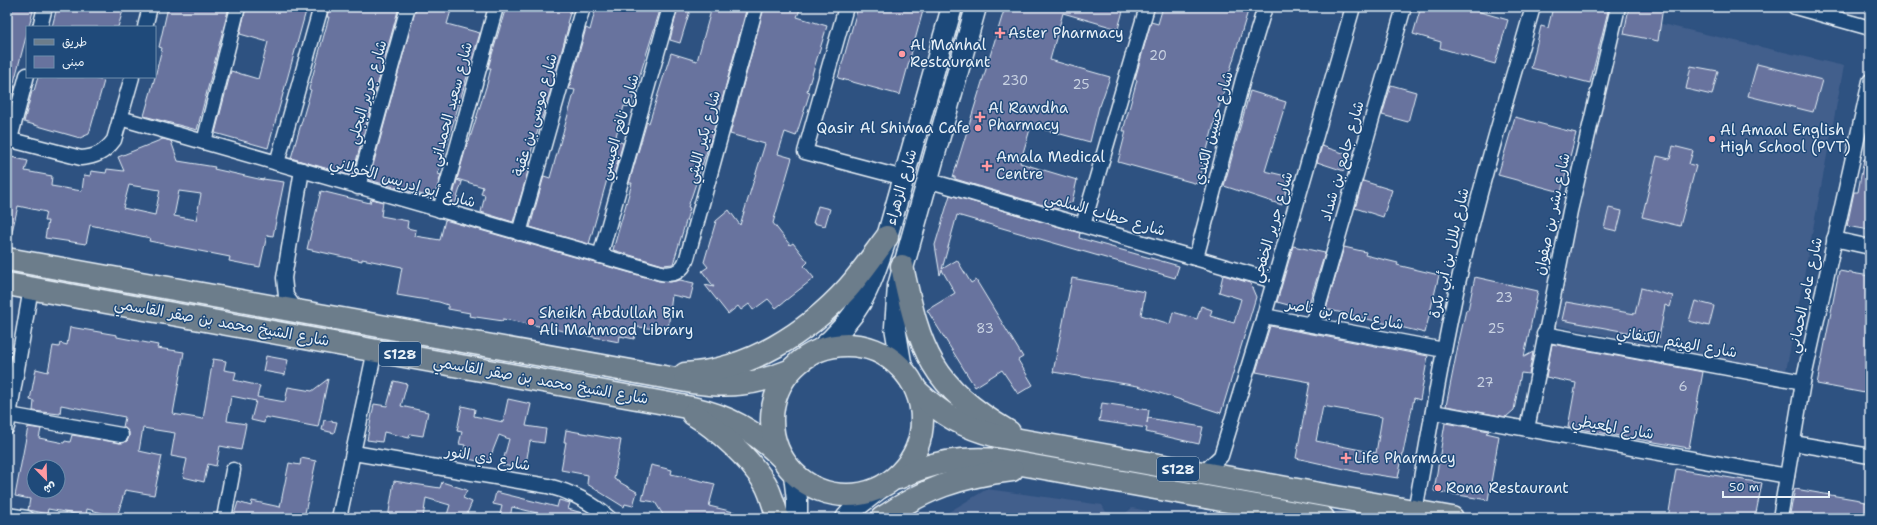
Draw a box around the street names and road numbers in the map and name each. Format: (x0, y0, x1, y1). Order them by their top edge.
street label: شارع جرير البجلي (343, 38, 394, 147)
street label: شارع سعيد الحمداني (425, 40, 480, 169)
street label: شارع موسى بن عقبة (508, 51, 562, 179)
street label: شارع حسين الكندي (1188, 69, 1239, 187)
street label: شارع نافع العبسي (594, 72, 647, 183)
street label: شارع بكير الليثي (681, 88, 728, 186)
street label: شارع جامع بن شداد (1315, 99, 1370, 224)
street label: شارع الزهراء (881, 147, 921, 227)
street label: شارع بشر بن صفوان (1529, 151, 1575, 277)
street label: شارع أبو إدريس الخولاني (327, 152, 478, 215)
street label: شارع جرير الخفجي (1247, 169, 1300, 286)
street label: شارع بلال بن أبي بكرة (1424, 186, 1477, 321)
street label: شارع حطاب السلمي (1041, 187, 1168, 244)
street label: شارع عامر الحماني (1783, 235, 1830, 355)
street label: شارع الشيخ محمد بن صقر القاسمي (112, 293, 331, 354)
street label: شارع تمام بن ناصر (1282, 293, 1405, 335)
street label: شارع الهيثم الكنفاني (1615, 322, 1739, 365)
road number: S128 (379, 342, 421, 366)
street label: شارع الشيخ محمد بن صقر القاسمي (431, 351, 650, 412)
street label: شارع المعيطي (1570, 410, 1655, 447)
street label: شارع ذي النور (443, 441, 532, 476)
road number: S128 (1157, 457, 1199, 481)

